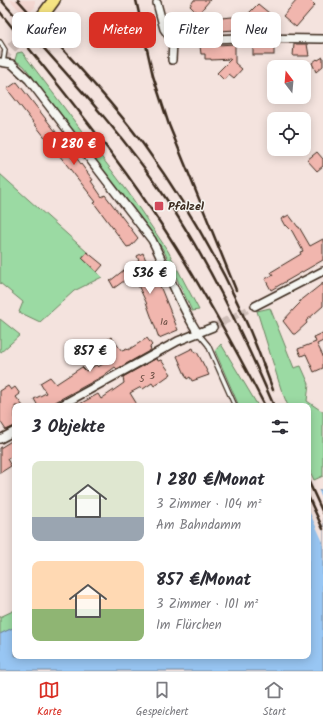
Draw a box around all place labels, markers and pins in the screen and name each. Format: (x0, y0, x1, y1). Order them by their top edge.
pin: 1 280 € (37, 132, 111, 166)
place label: Pfalzel (168, 197, 205, 216)
marker: Pfalzel (153, 200, 165, 212)
pin: 536 € (122, 261, 178, 295)
pin: 857 € (62, 339, 118, 373)

